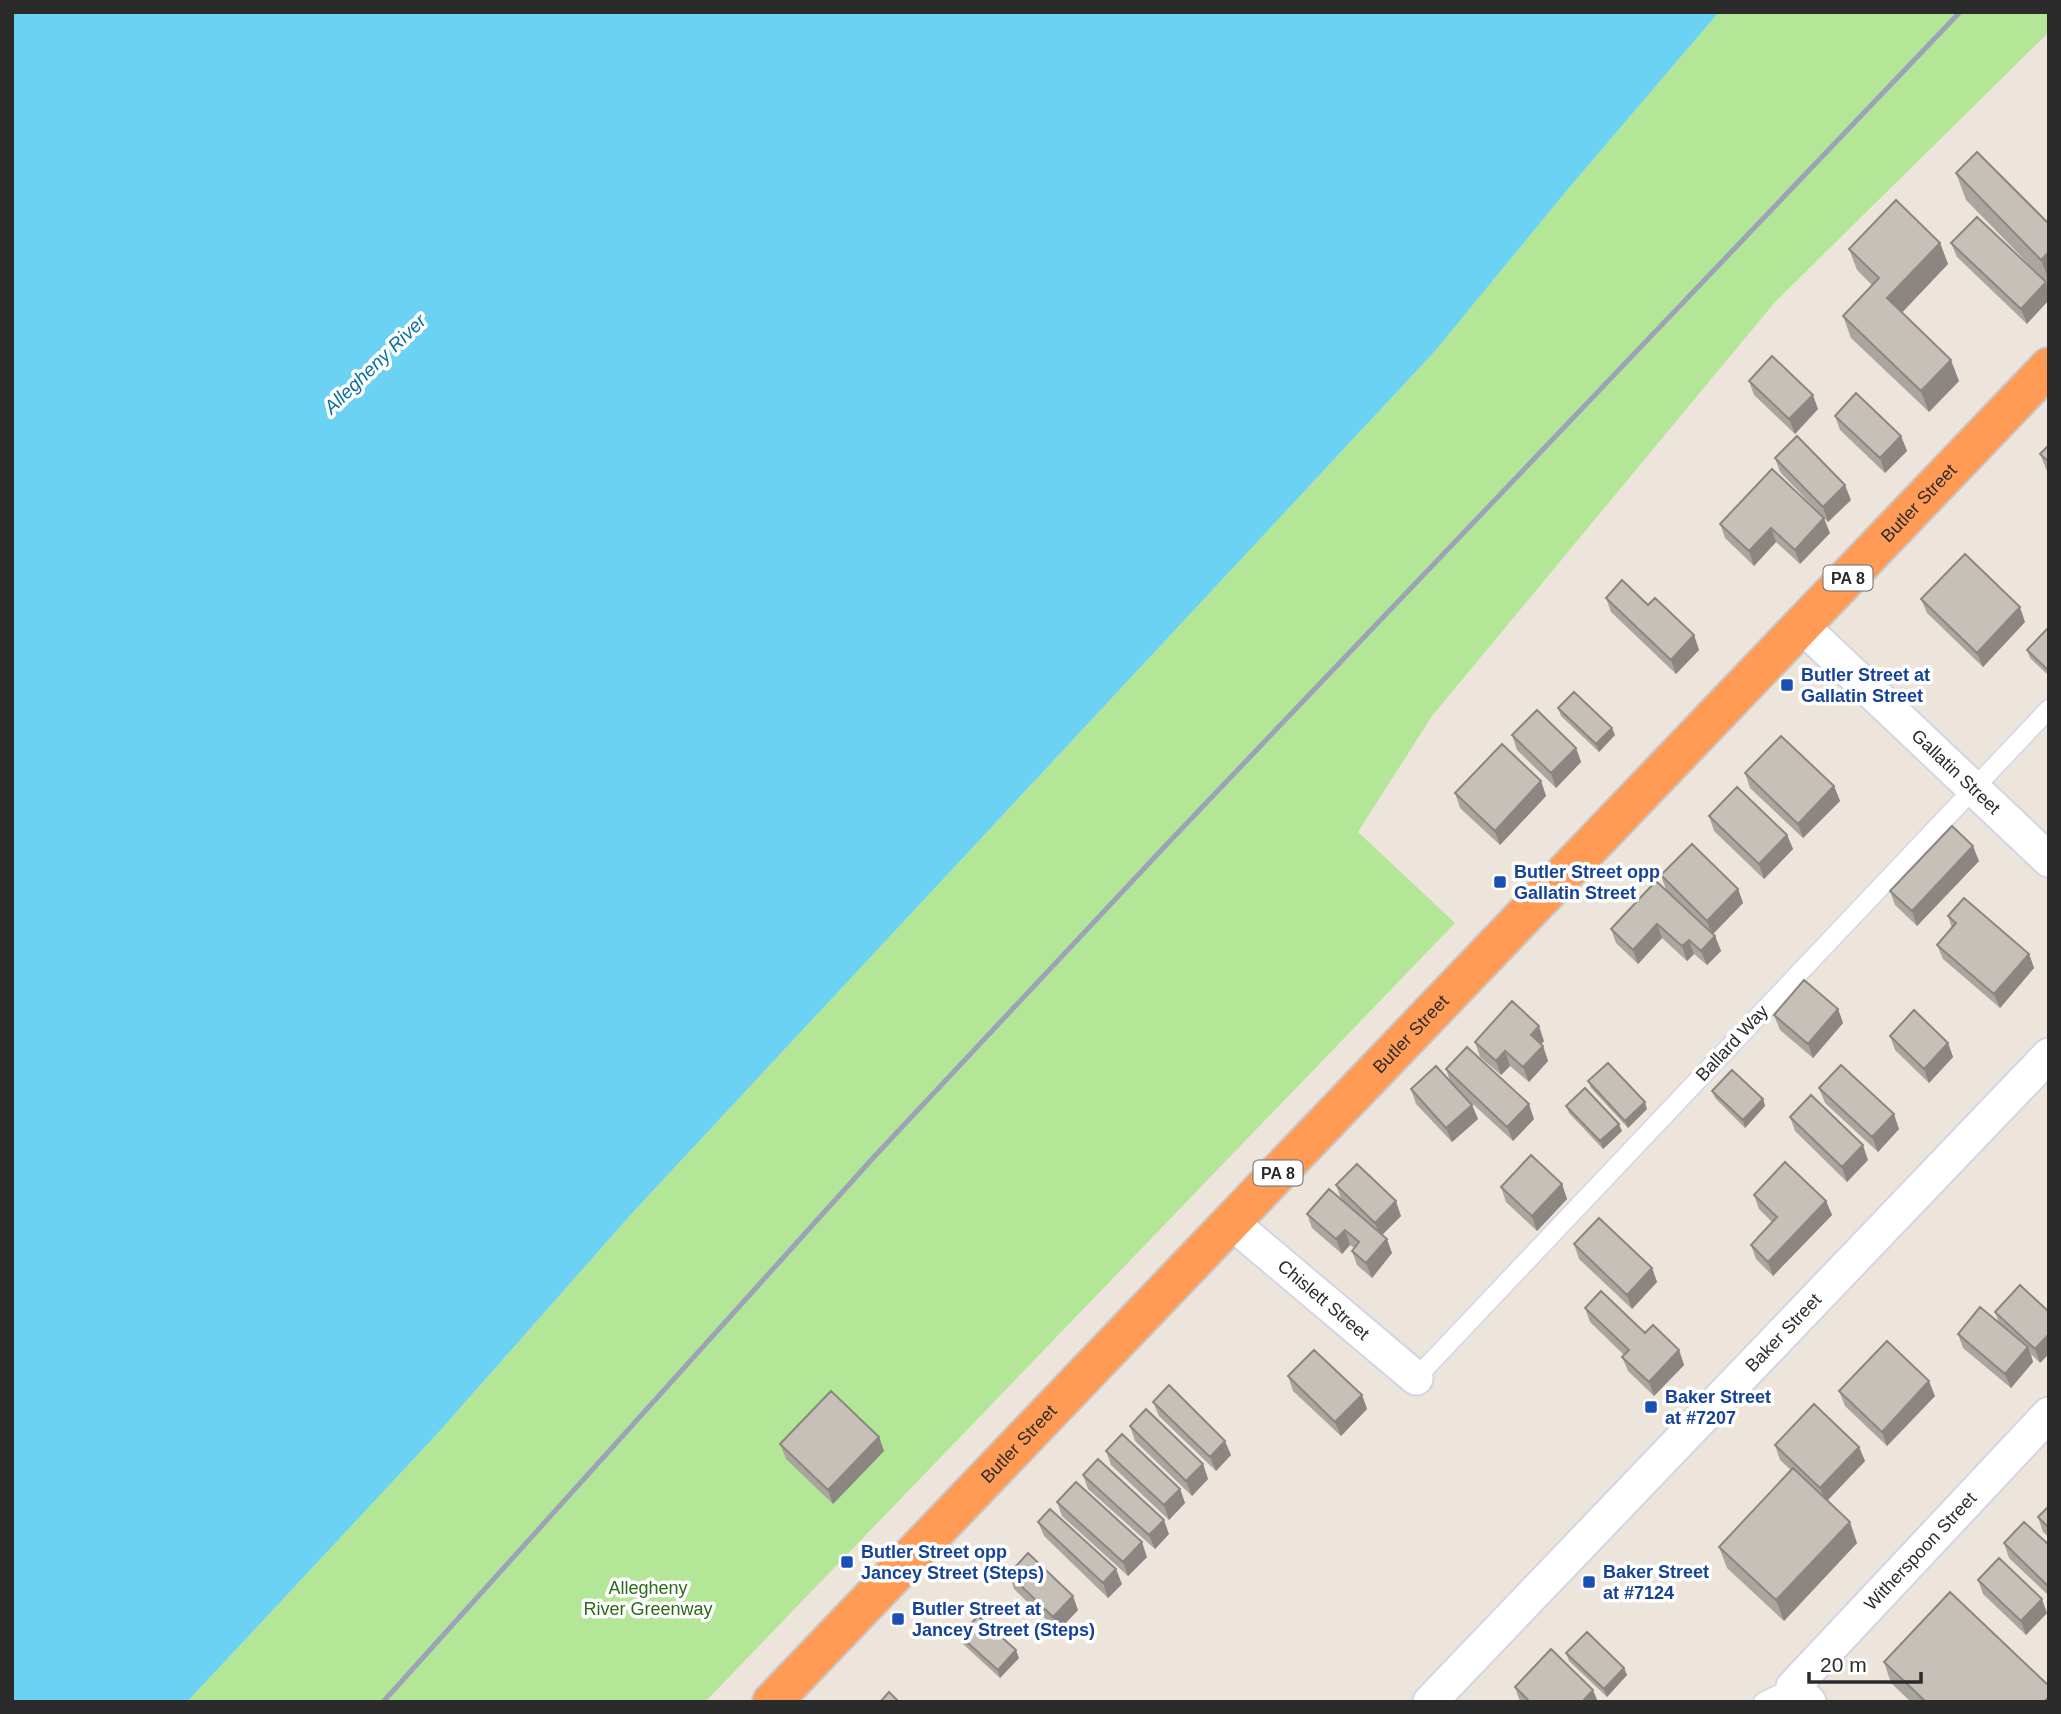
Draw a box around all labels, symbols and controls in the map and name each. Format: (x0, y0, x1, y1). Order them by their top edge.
water label: Allegheny River (319, 310, 431, 418)
street label: Butler Street (1877, 460, 1961, 546)
road number: PA 8 (1824, 566, 1872, 590)
place label: Butler Street at Gallatin Street (1801, 665, 1930, 706)
marker: Butler Street at Gallatin Street (1779, 677, 1795, 693)
street label: Gallatin Street (1908, 725, 2004, 818)
place label: Butler Street opp Gallatin Street (1514, 862, 1660, 903)
marker: Butler Street opp Gallatin Street (1492, 874, 1508, 890)
street label: Butler Street (1369, 991, 1453, 1077)
street label: Ballard Way (1692, 1001, 1772, 1085)
road number: PA 8 (1254, 1161, 1302, 1186)
street label: Chislett Street (1274, 1256, 1373, 1344)
street label: Baker Street (1741, 1290, 1825, 1376)
place label: Baker Street at #7207 (1665, 1387, 1771, 1428)
marker: Baker Street at #7207 (1643, 1399, 1659, 1415)
street label: Butler Street (977, 1401, 1061, 1487)
street label: Witherspoon Street (1860, 1488, 1980, 1614)
place label: Butler Street opp Jancey Street (Steps) (861, 1542, 1044, 1583)
marker: Butler Street opp Jancey Street (Steps) (839, 1554, 855, 1570)
place label: Baker Street at #7124 (1603, 1562, 1709, 1603)
marker: Baker Street at #7124 (1581, 1574, 1597, 1590)
park label: Allegheny River Greenway (583, 1578, 713, 1619)
place label: Butler Street at Jancey Street (Steps) (912, 1599, 1095, 1640)
marker: Butler Street at Jancey Street (Steps) (890, 1611, 906, 1627)
scale bar (1809, 1640, 1921, 1684)
text: 20 m (1820, 1653, 1867, 1676)

